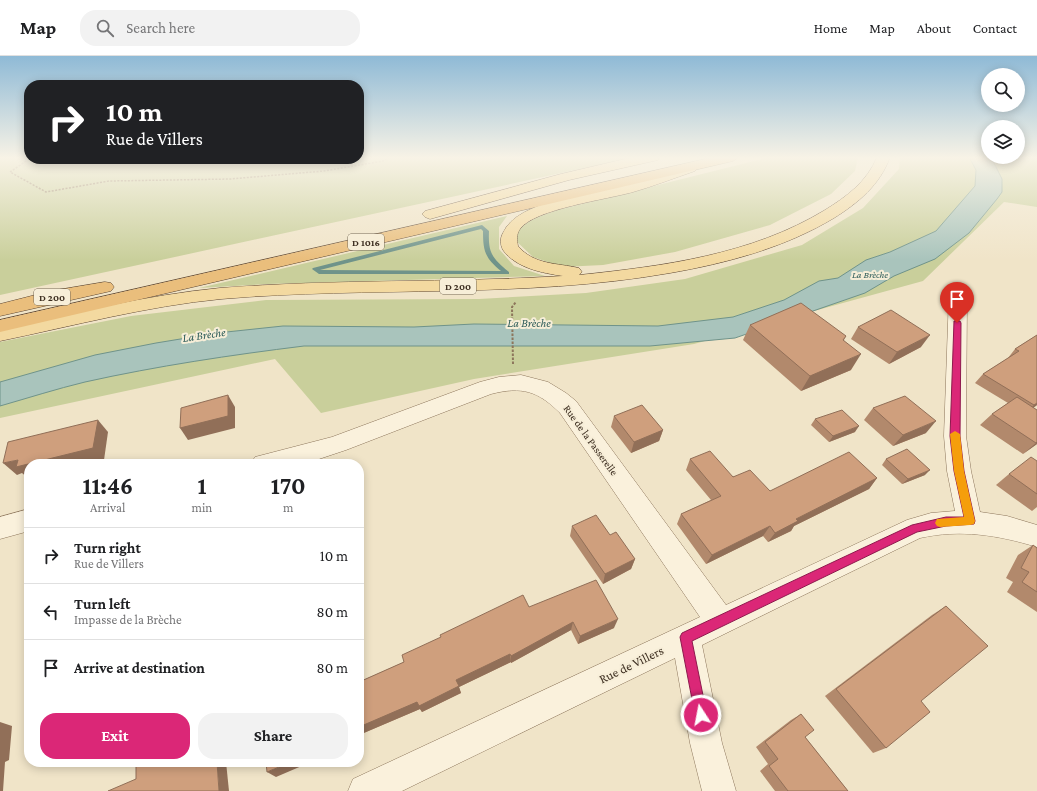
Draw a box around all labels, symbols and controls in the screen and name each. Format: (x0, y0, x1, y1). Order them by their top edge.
search box (80, 10, 360, 46)
text: Map (20, 17, 56, 38)
icon: search (94, 17, 116, 39)
text: Search here (126, 20, 195, 36)
text: Home (814, 20, 847, 36)
text: Map (869, 20, 895, 36)
text: About (917, 20, 951, 36)
text: Contact (973, 20, 1017, 36)
map controls (981, 68, 1025, 164)
button: search (981, 68, 1025, 112)
icon: right (40, 96, 92, 148)
text: 10 m (106, 96, 163, 127)
button: layers (981, 120, 1025, 164)
text: Rue de Villers (106, 129, 203, 149)
road number: D 1016 (348, 234, 384, 250)
water label: La Brèche (852, 269, 888, 280)
road number: D 200 (440, 278, 476, 294)
pin (940, 282, 974, 323)
icon: arrive (946, 288, 968, 310)
road number: D 200 (34, 289, 70, 305)
water label: La Brèche (507, 316, 551, 330)
water label: La Brèche (181, 325, 227, 345)
street label: Rue de la Passerelle (561, 402, 621, 478)
text: 11:46 (82, 472, 133, 499)
text: 1 (197, 472, 206, 499)
text: 170 (271, 472, 306, 499)
text: Arrival (90, 500, 125, 515)
text: min (191, 500, 212, 515)
text: m (283, 500, 293, 515)
text: Turn right (74, 540, 141, 556)
icon: right (40, 545, 62, 567)
text: 10 m (320, 548, 348, 564)
text: Rue de Villers (74, 556, 144, 571)
text: Turn left (74, 596, 130, 612)
icon: left (40, 601, 62, 623)
text: 80 m (317, 604, 348, 620)
text: Impasse de la Brèche (74, 612, 182, 627)
street label: Rue de Villers (597, 642, 666, 687)
icon: arrive (40, 657, 62, 679)
text: Arrive at destination (74, 660, 205, 676)
text: 80 m (317, 660, 348, 676)
position arrow (680, 694, 722, 736)
button: Exit (40, 713, 190, 759)
button: Share (198, 713, 348, 759)

